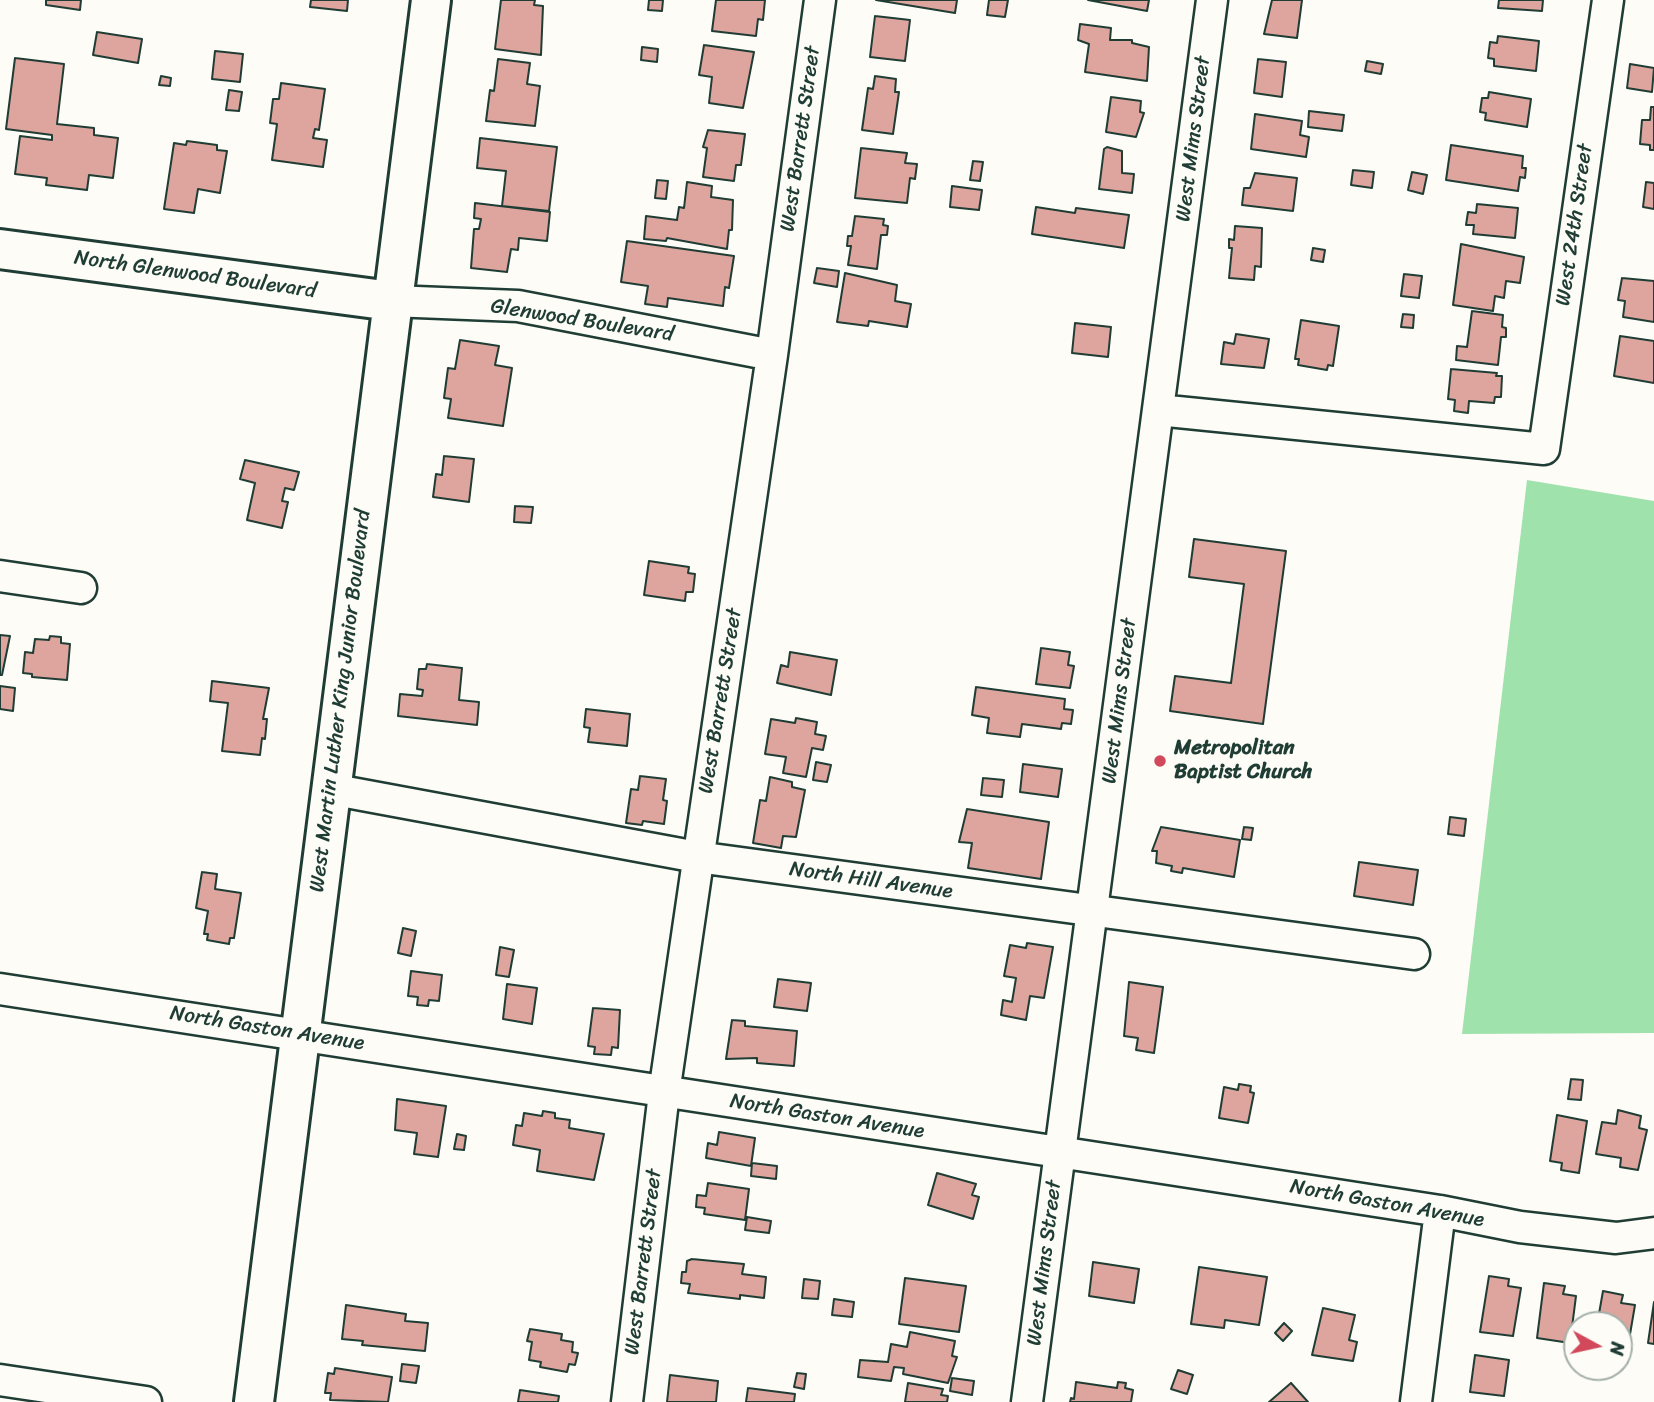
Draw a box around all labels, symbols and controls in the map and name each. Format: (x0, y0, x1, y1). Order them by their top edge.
street label: West Barrett Street (776, 45, 826, 233)
street label: West Mims Street (1171, 55, 1217, 223)
street label: West 24th Street (1551, 142, 1599, 308)
street label: North Glenwood Boulevard (72, 246, 318, 304)
street label: Glenwood Boulevard (489, 294, 675, 348)
street label: West Martin Luther King Junior Boulevard (305, 508, 377, 894)
street label: West Barrett Street (694, 607, 748, 795)
street label: West Mims Street (1097, 617, 1143, 785)
place label: Metropolitan Baptist Church (1174, 736, 1313, 786)
marker: Metropolitan Baptist Church (1152, 753, 1168, 769)
street label: North Hill Avenue (788, 857, 954, 905)
street label: North Gaston Avenue (168, 1001, 366, 1057)
street label: North Gaston Avenue (728, 1089, 926, 1145)
street label: West Barrett Street (620, 1168, 668, 1356)
street label: North Gaston Avenue (1288, 1175, 1486, 1233)
street label: West Mims Street (1022, 1179, 1068, 1347)
north arrow (1563, 1311, 1633, 1381)
text: N (1600, 1340, 1635, 1358)

